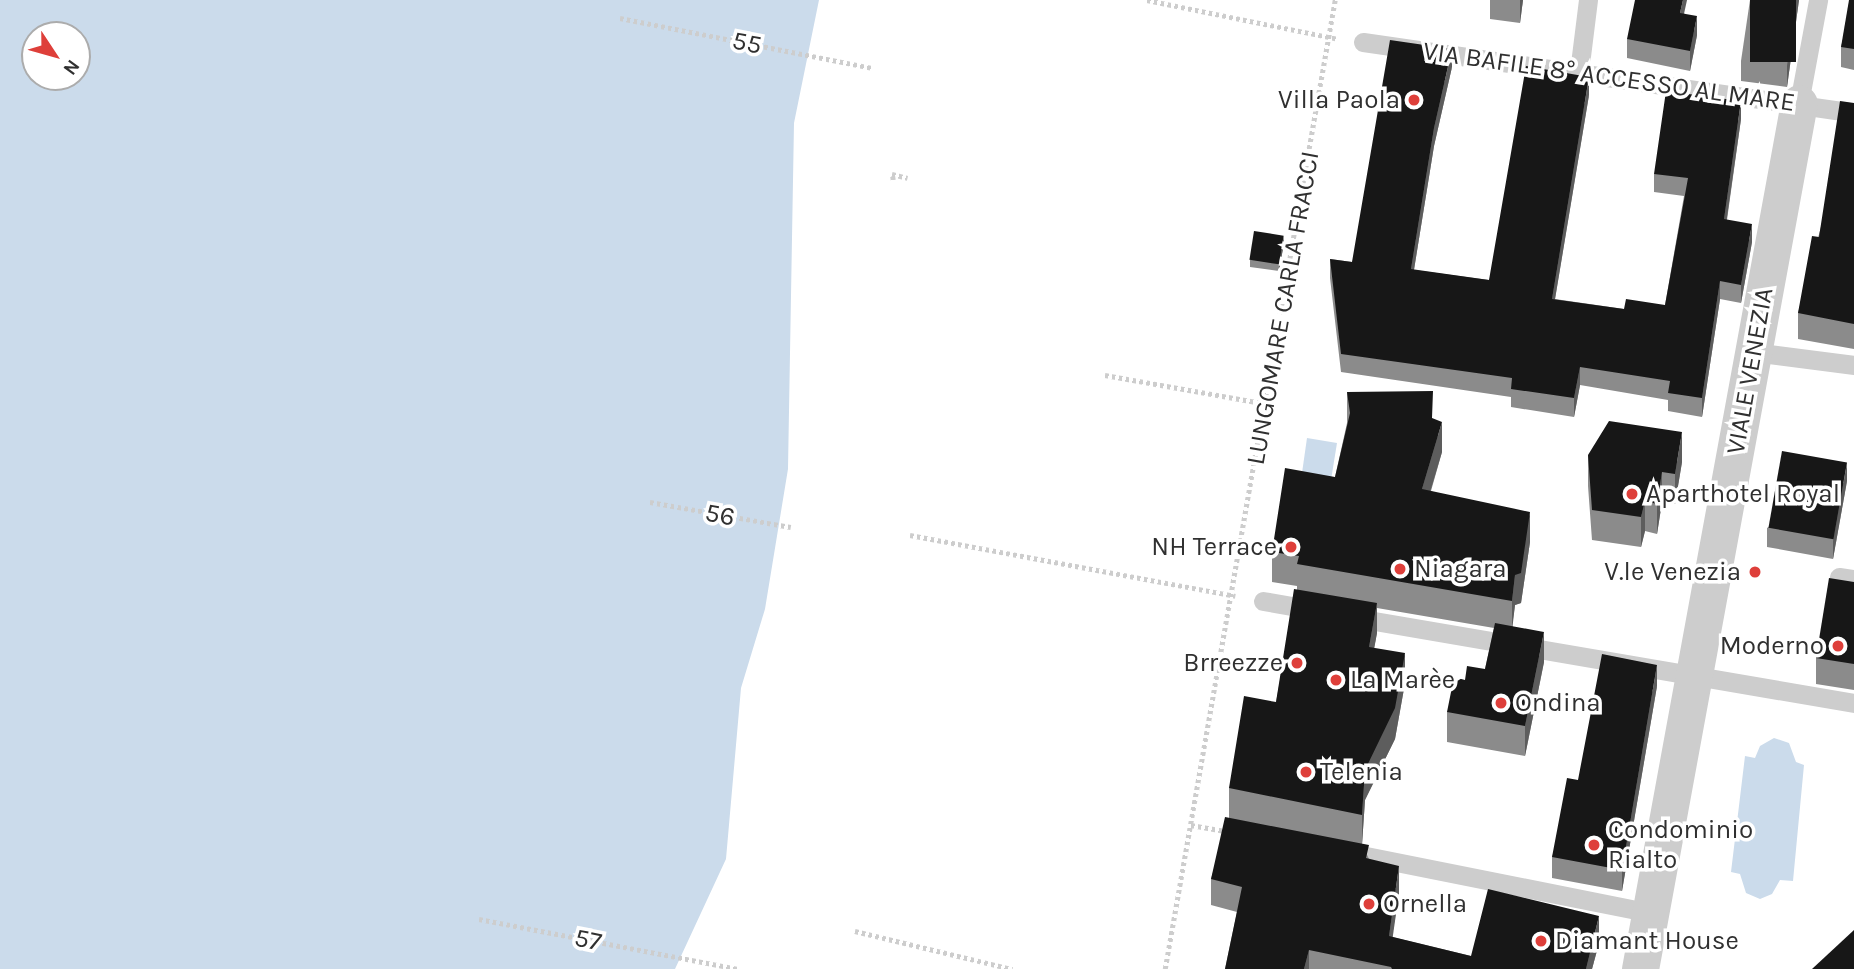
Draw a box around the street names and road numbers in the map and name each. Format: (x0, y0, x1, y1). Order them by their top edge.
street label: 55 (730, 25, 764, 61)
street label: VIA BAFILE 8° ACCESSO AL MARE (1421, 35, 1797, 119)
street label: LUNGOMARE CARLA FRACCI (1240, 149, 1326, 467)
street label: VIALE VENEZIA (1720, 285, 1780, 457)
street label: 56 (703, 497, 737, 533)
street label: 57 (572, 922, 604, 958)

